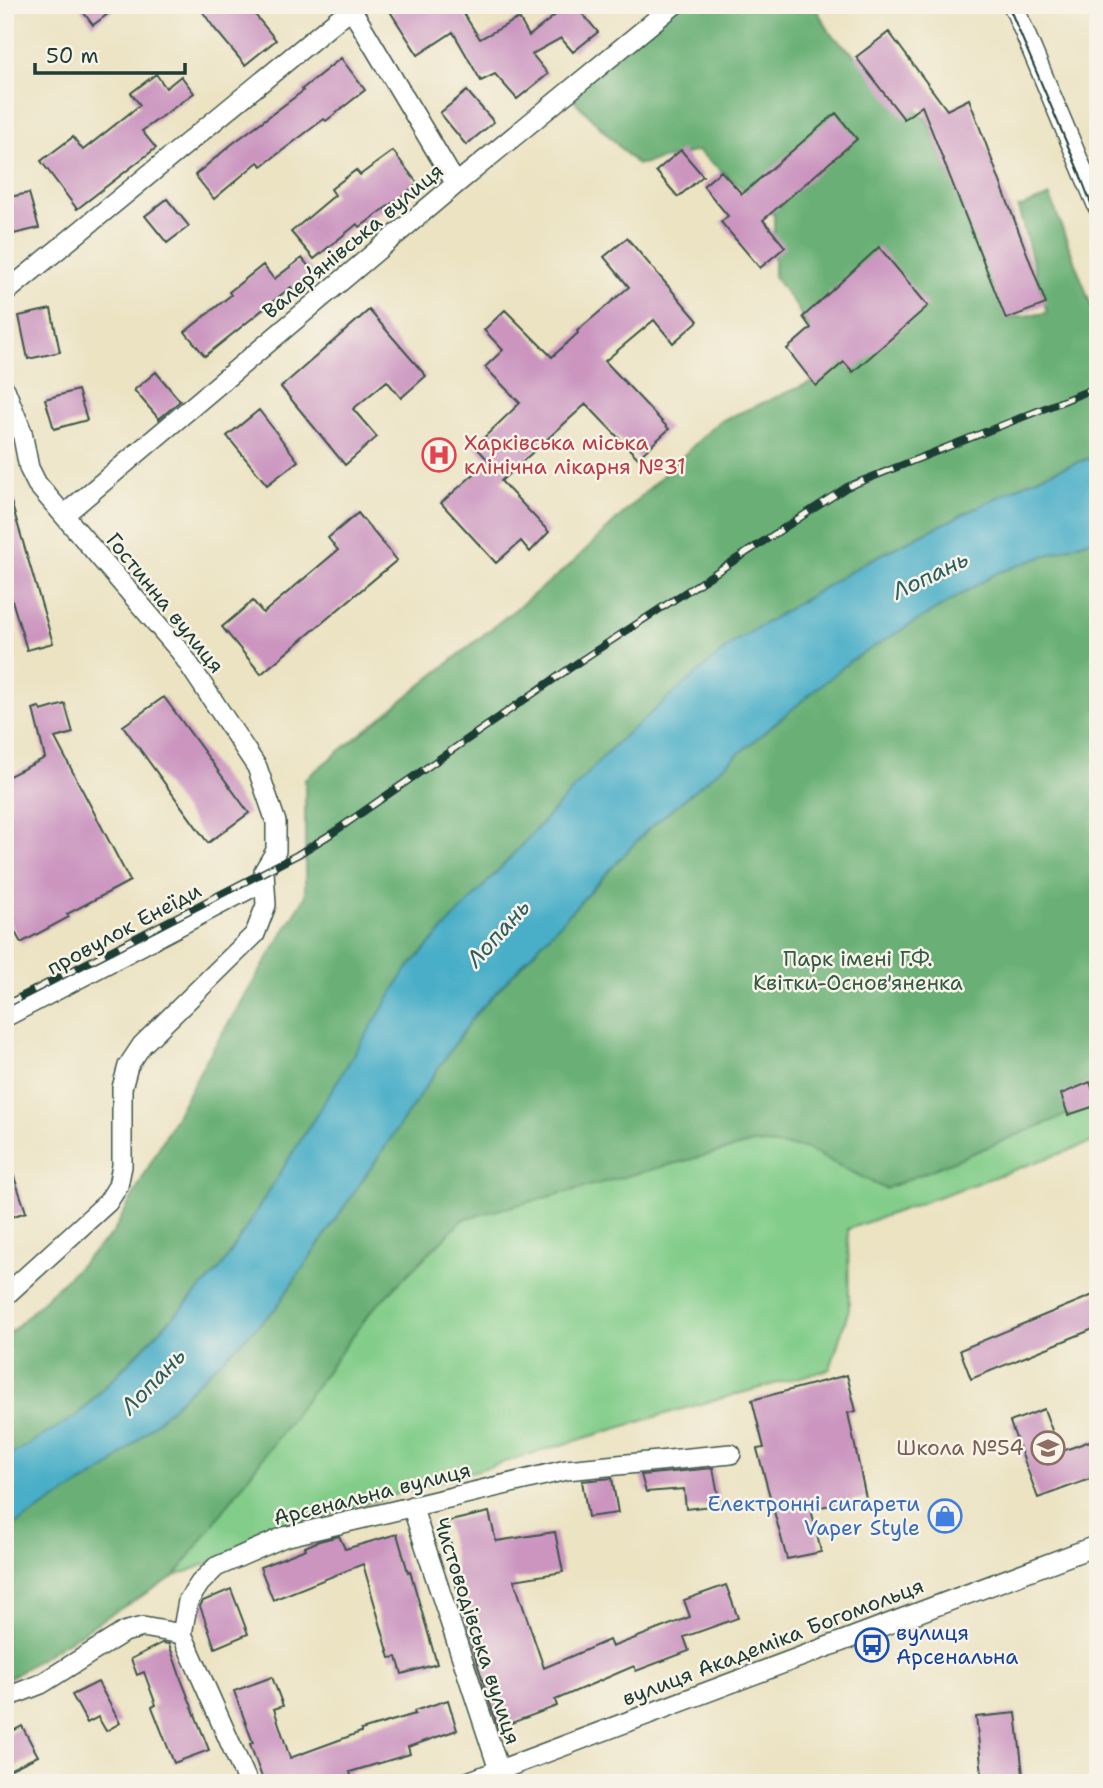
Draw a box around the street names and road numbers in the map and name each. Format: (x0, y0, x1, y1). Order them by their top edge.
street label: Валер’янівська вулиця (257, 157, 449, 325)
street label: Гостинна вулиця (100, 527, 230, 679)
street label: провулок Енеїди (42, 876, 206, 982)
street label: Арсенальна вулиця (270, 1456, 474, 1532)
street label: Чистоводівська вулиця (427, 1514, 527, 1748)
street label: вулиця Академіка Богомольця (618, 1571, 928, 1713)

